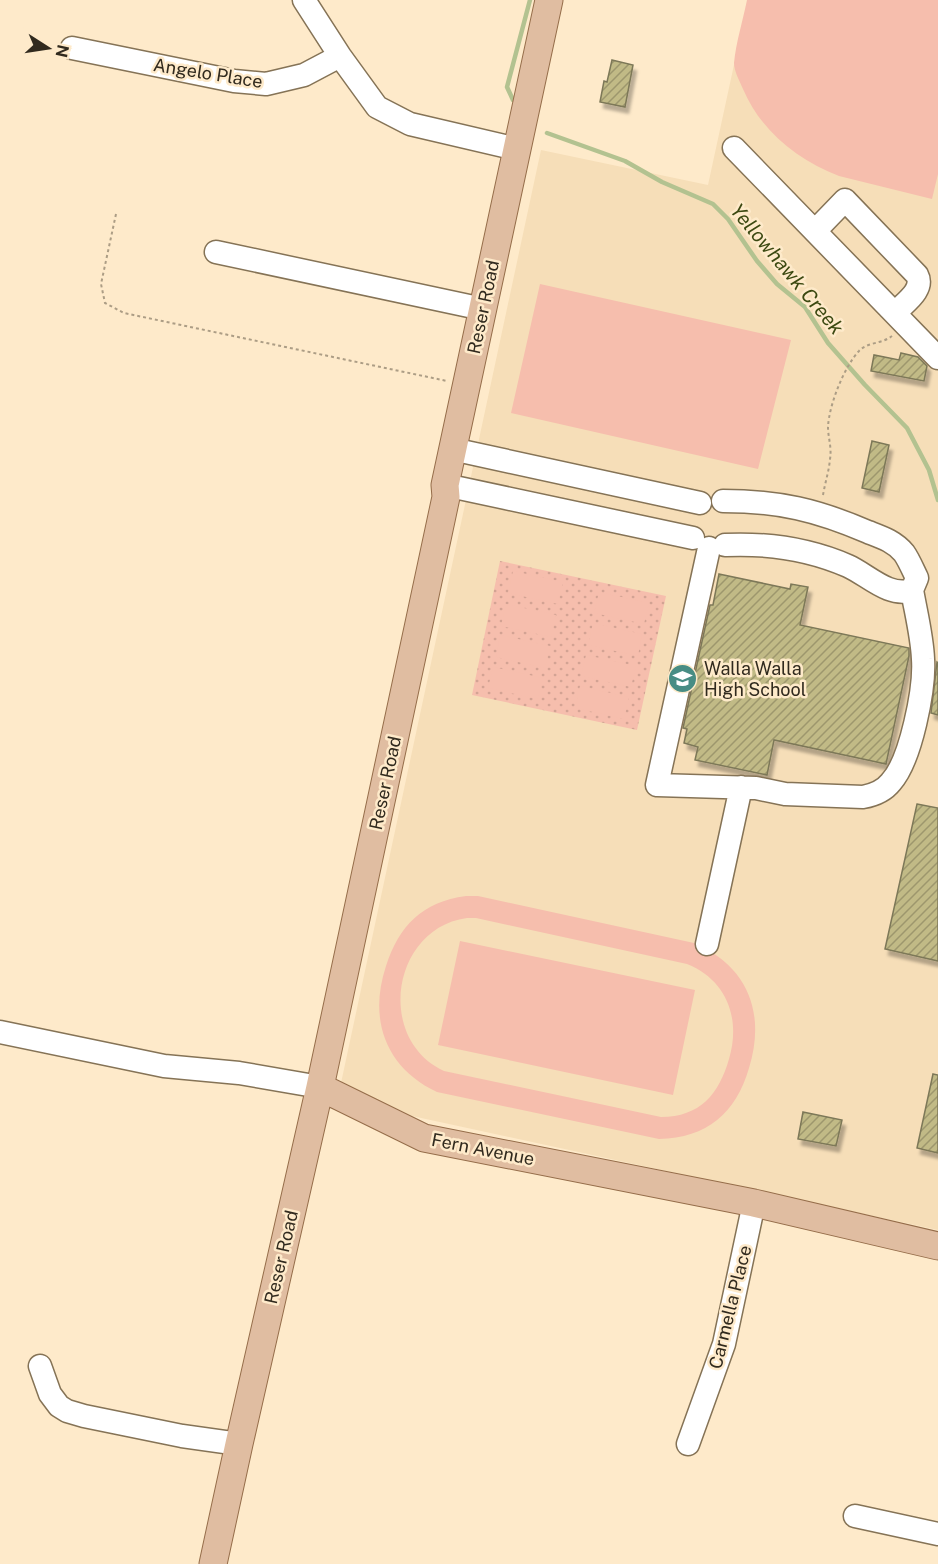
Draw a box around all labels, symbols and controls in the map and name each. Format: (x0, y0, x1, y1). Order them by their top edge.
north arrow (18, 18, 78, 78)
text: N (52, 43, 73, 59)
street label: Angelo Place (152, 54, 264, 92)
water label: Yellowhawk Creek (725, 199, 849, 339)
street label: Reser Road (463, 258, 503, 356)
place label: Walla Walla High School (704, 658, 806, 700)
school or university icon: Walla Walla High School (667, 662, 699, 694)
street label: Reser Road (365, 734, 405, 832)
street label: Fern Avenue (430, 1129, 536, 1169)
street label: Reser Road (260, 1208, 302, 1306)
street label: Carmella Place (704, 1243, 756, 1371)

